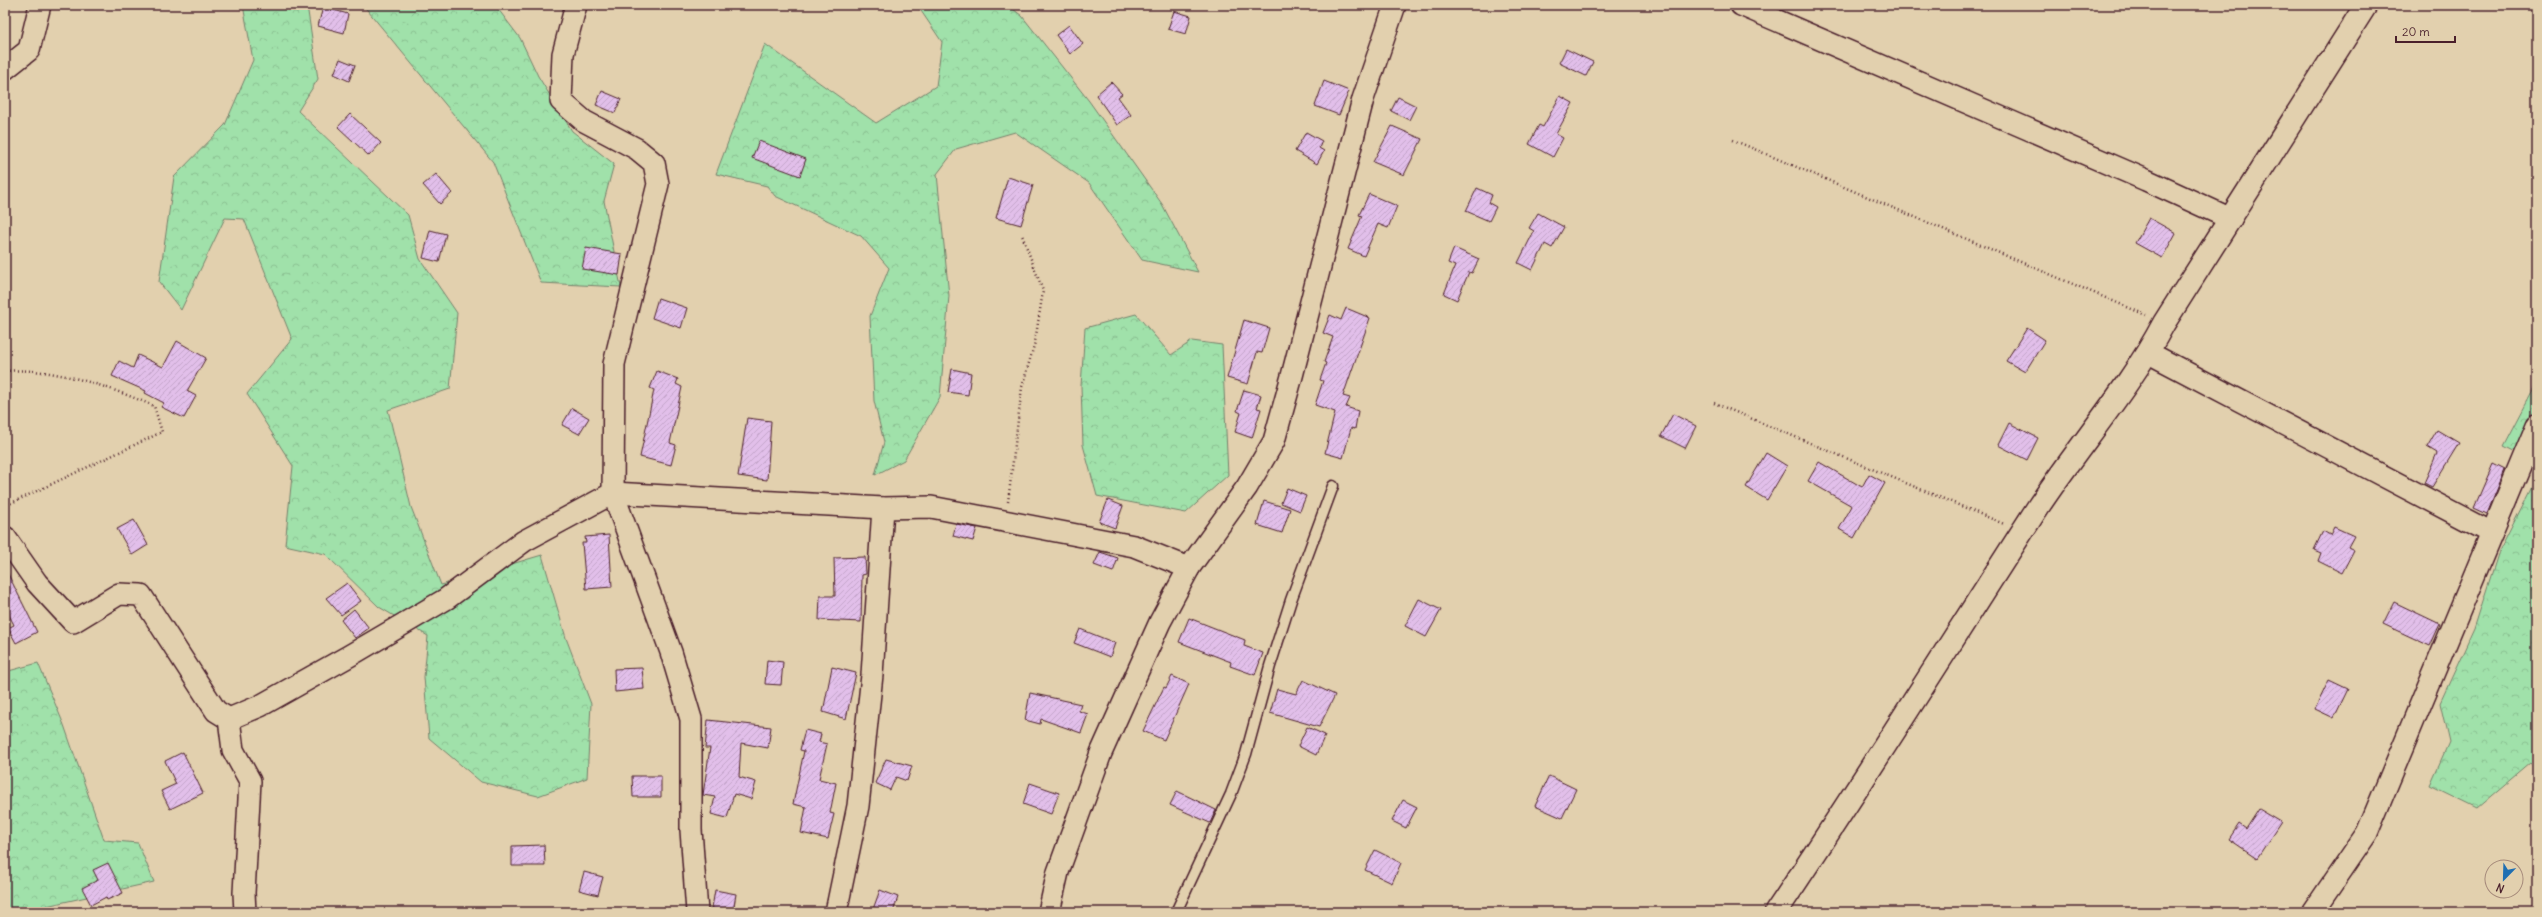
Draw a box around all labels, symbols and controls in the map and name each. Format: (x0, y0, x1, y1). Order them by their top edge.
scale bar (2396, 18, 2455, 44)
text: 20 m (2402, 24, 2430, 39)
north arrow (2484, 859, 2524, 899)
text: N (2494, 880, 2506, 896)

